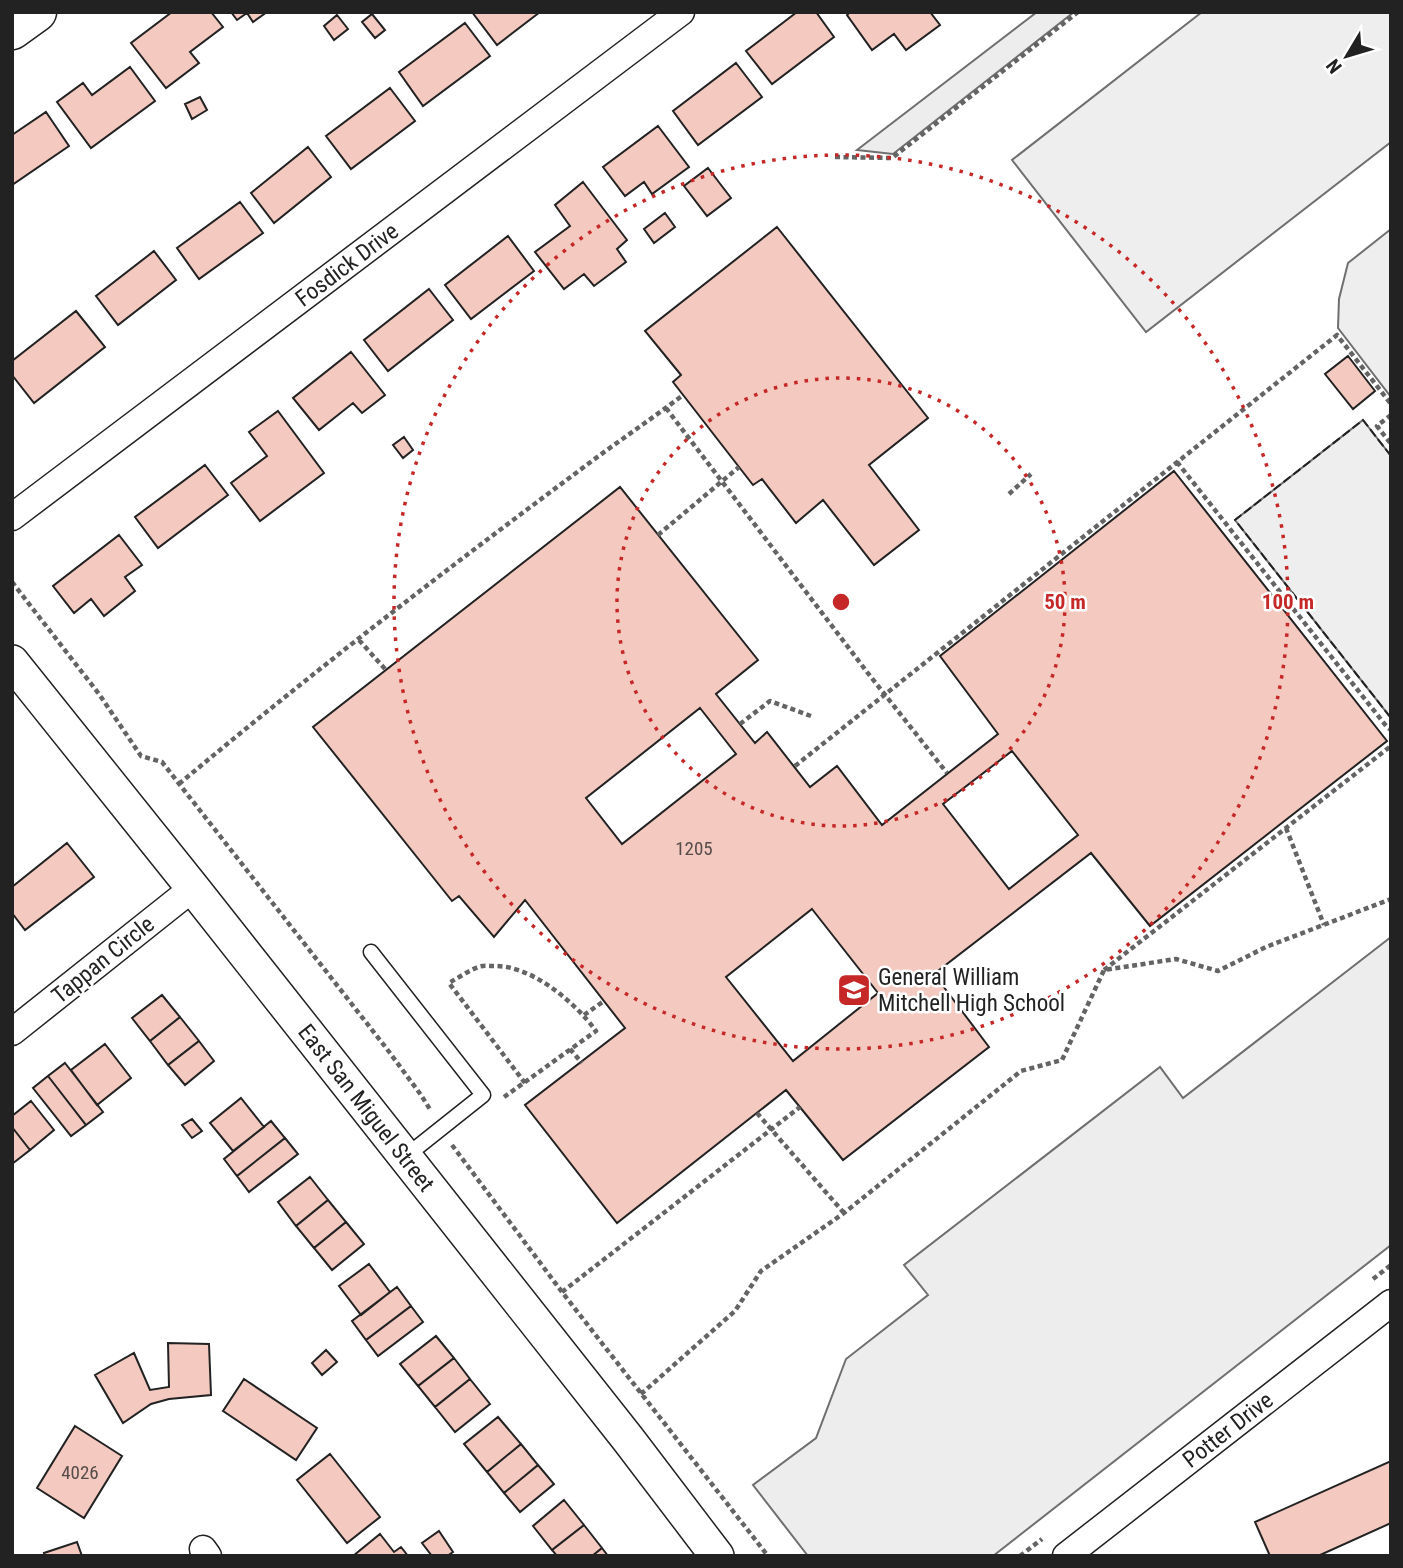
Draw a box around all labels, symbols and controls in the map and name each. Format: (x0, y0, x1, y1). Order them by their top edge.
north arrow (1312, 21, 1382, 91)
text: N (1321, 54, 1347, 78)
street label: Fosdick Drive (290, 218, 404, 312)
centre of rings (829, 590, 853, 614)
text: 50 m (1044, 590, 1086, 614)
text: 100 m (1262, 590, 1314, 614)
house number: 1205 (675, 837, 713, 860)
street label: Tappan Circle (46, 911, 160, 1009)
place label: General William Mitchell High School (878, 964, 1065, 1017)
school or university icon: General William Mitchell High School (835, 971, 873, 1009)
street label: East San Miguel Street (292, 1019, 440, 1197)
street label: Potter Drive (1178, 1387, 1278, 1473)
house number: 4026 (61, 1461, 99, 1484)

